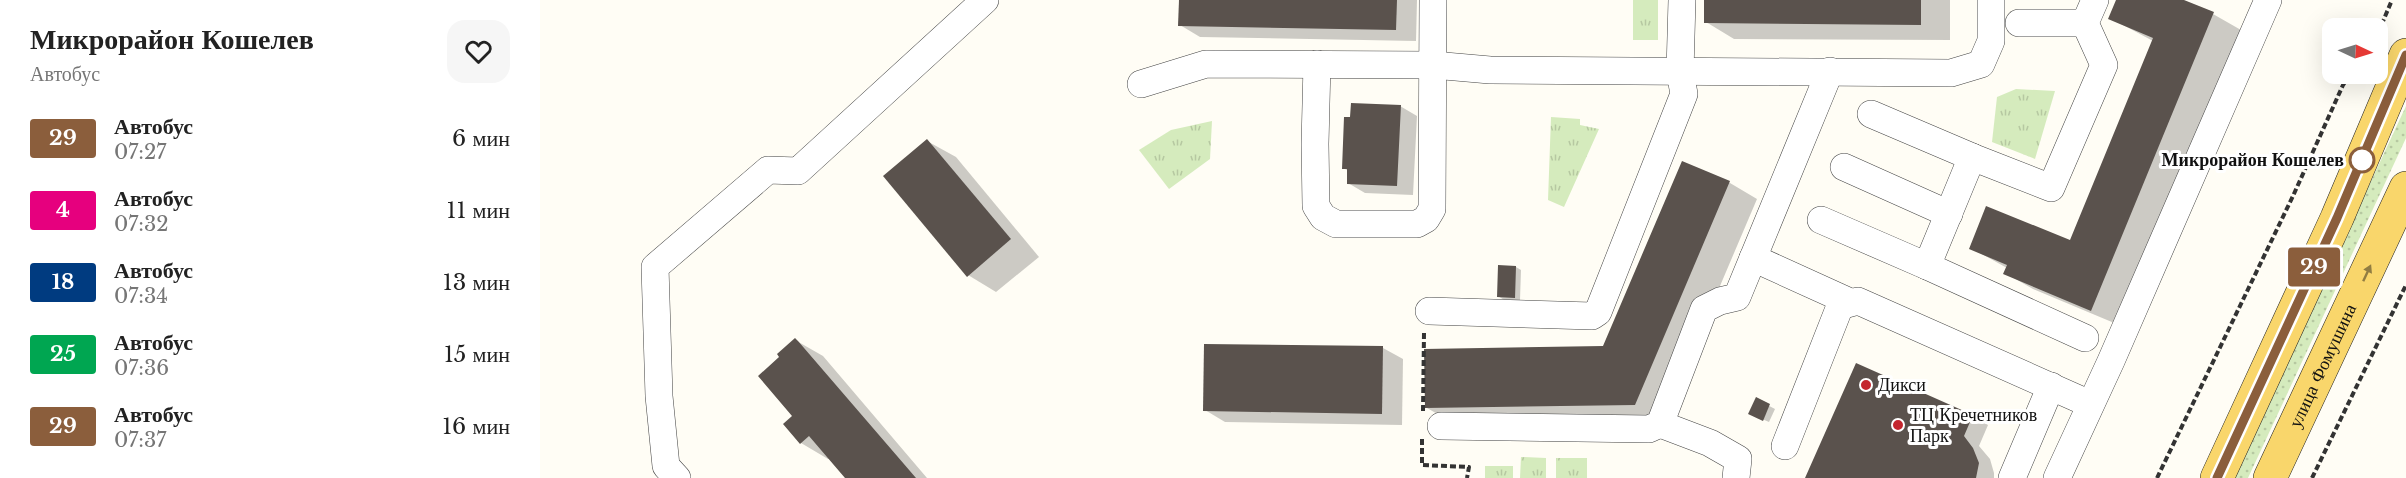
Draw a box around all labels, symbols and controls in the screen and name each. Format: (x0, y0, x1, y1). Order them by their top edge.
north arrow (2322, 18, 2388, 84)
map controls (2322, 18, 2388, 84)
button: heart (447, 20, 510, 83)
text: Микрорайон Кошелев (30, 22, 314, 57)
text: Автобус (30, 62, 100, 86)
text: Автобус (114, 113, 193, 140)
text: 29 (49, 125, 77, 151)
text: 6 мин (452, 125, 510, 152)
text: 07:27 (114, 140, 166, 164)
marker: Микрорайон Кошелев (2349, 147, 2375, 173)
place label: Микрорайон Кошелев (2162, 149, 2344, 171)
text: Автобус (114, 185, 193, 212)
text: 4 (56, 197, 70, 223)
text: 11 мин (447, 197, 510, 224)
text: 07:32 (114, 212, 169, 236)
line badge: 29 (2287, 248, 2341, 286)
text: 29 (2300, 254, 2328, 280)
text: Автобус (114, 257, 193, 284)
one-way arrow (2362, 265, 2371, 282)
text: 18 (52, 269, 74, 295)
text: 13 мин (443, 269, 510, 296)
text: 07:34 (114, 284, 168, 308)
street label: улица Фомушина (2284, 300, 2361, 431)
text: Автобус (114, 329, 193, 356)
text: 25 (50, 341, 76, 367)
text: 15 мин (444, 341, 510, 368)
text: 07:36 (114, 356, 169, 380)
place label: Дикси (1878, 374, 1926, 396)
marker: Дикси (1859, 378, 1873, 392)
text: Автобус (114, 401, 193, 428)
place label: ТЦ Кречетников Парк (1910, 404, 2037, 447)
text: 29 (49, 413, 77, 439)
text: 16 мин (442, 413, 510, 440)
marker: ТЦ Кречетников Парк (1891, 418, 1905, 432)
text: 07:37 (114, 428, 166, 452)

